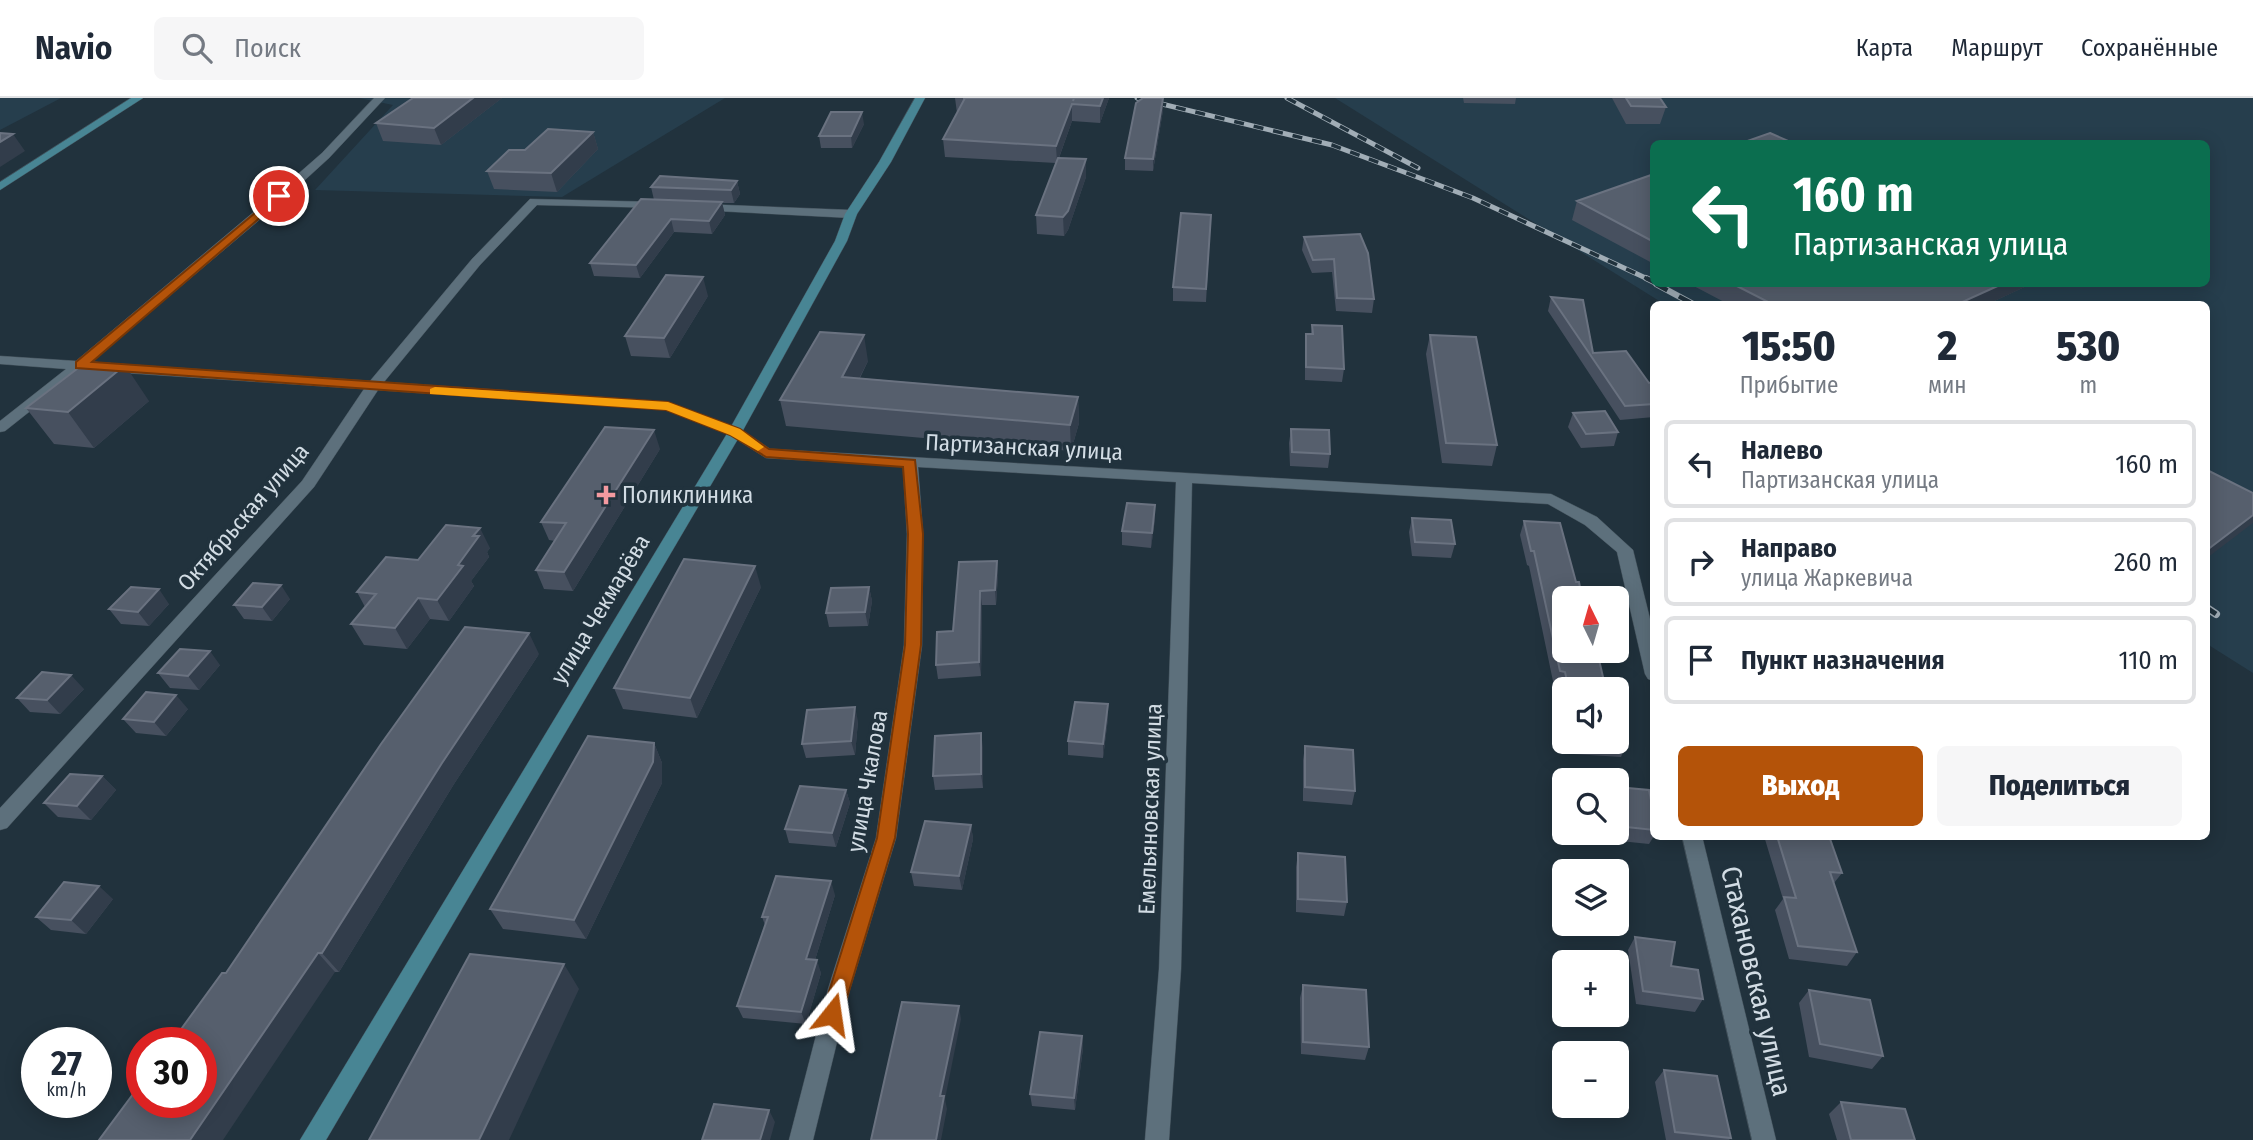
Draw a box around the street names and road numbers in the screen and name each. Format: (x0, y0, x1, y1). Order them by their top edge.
street label: Партизанская улица (924, 428, 1124, 466)
street label: Октябрьская улица (171, 438, 315, 596)
street label: улица Чекмарёва (544, 529, 656, 689)
street label: Емельяновская улица (1132, 703, 1168, 915)
street label: улица Чкалова (841, 708, 893, 854)
street label: Стахановская улица (1714, 863, 1799, 1099)

